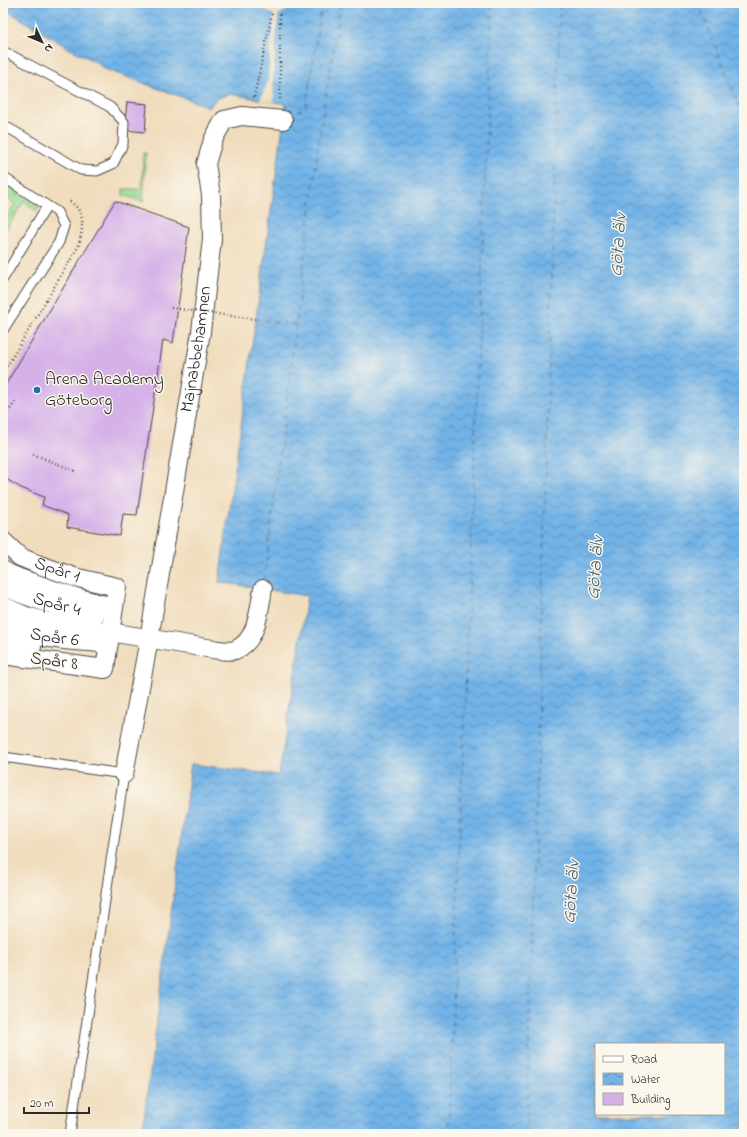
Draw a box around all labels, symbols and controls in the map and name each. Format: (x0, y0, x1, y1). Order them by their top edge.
north arrow (22, 22, 62, 62)
text: N (40, 40, 57, 56)
water label: Göta älv (603, 210, 635, 278)
street label: Majnabbehamnen (175, 285, 219, 414)
place label: Arena Academy Göteborg (45, 367, 164, 415)
marker: Arena Academy Göteborg (32, 385, 42, 395)
water label: Göta älv (580, 533, 612, 601)
street label: Spår 1 (31, 551, 83, 591)
street label: Spår 4 (29, 586, 84, 624)
street label: Spår 6 (27, 621, 80, 654)
street label: Spår 8 (28, 646, 80, 678)
water label: Göta älv (556, 857, 588, 925)
legend (595, 1043, 725, 1115)
text: Road (631, 1051, 657, 1069)
text: Water (631, 1071, 660, 1089)
scale bar (24, 1089, 89, 1115)
text: Building (630, 1091, 670, 1110)
text: 20 m (30, 1095, 53, 1113)

